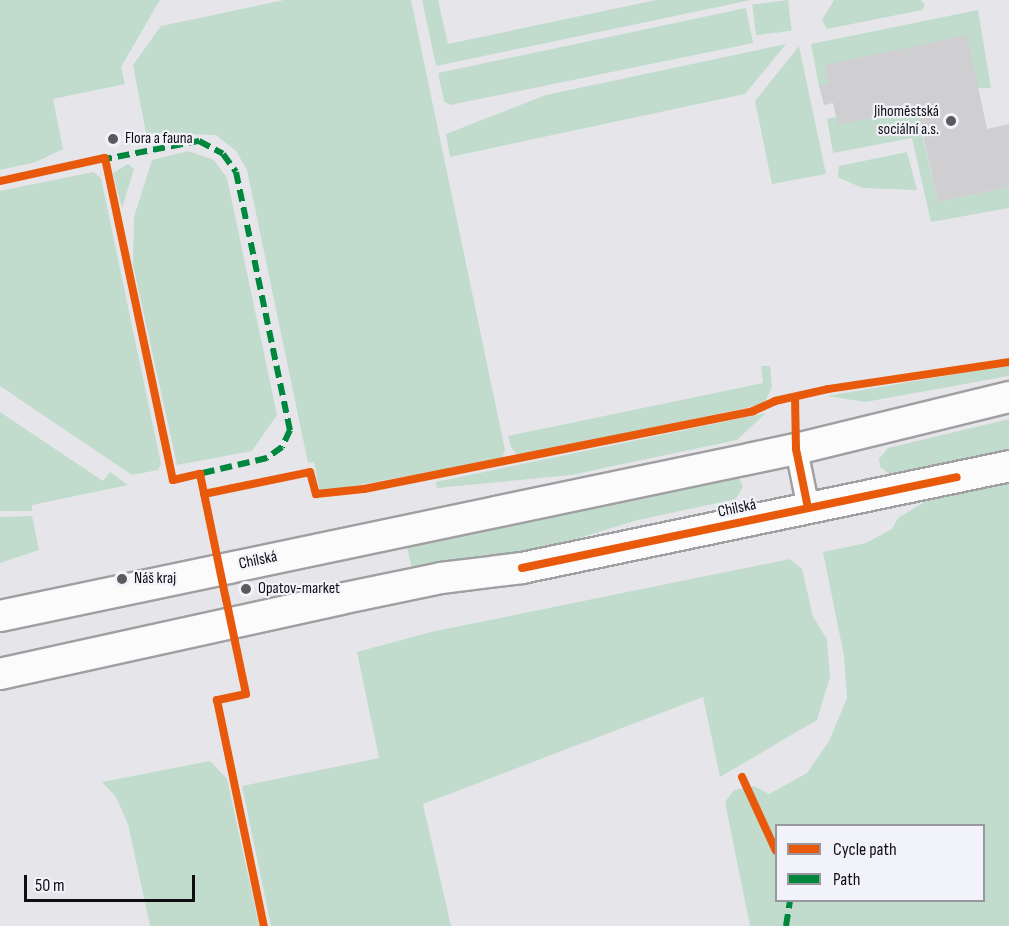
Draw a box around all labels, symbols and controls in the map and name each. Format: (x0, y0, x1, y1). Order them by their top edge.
place label: Jihoměstská sociální a.s. (874, 102, 939, 140)
marker: Jihoměstská sociální a.s. (944, 114, 958, 128)
place label: Flora a fauna (125, 129, 193, 149)
marker: Flora a fauna (106, 132, 120, 146)
street label: Chilská (716, 496, 758, 522)
street label: Chilská (237, 548, 279, 574)
place label: Náš kraj (134, 569, 176, 589)
marker: Náš kraj (115, 572, 129, 586)
place label: Opatov-market (258, 579, 340, 599)
marker: Opatov-market (239, 582, 253, 596)
legend (775, 824, 985, 902)
text: Cycle path (833, 839, 897, 860)
scale bar (27, 863, 198, 901)
text: Path (833, 869, 861, 890)
text: 50 m (35, 875, 65, 896)

